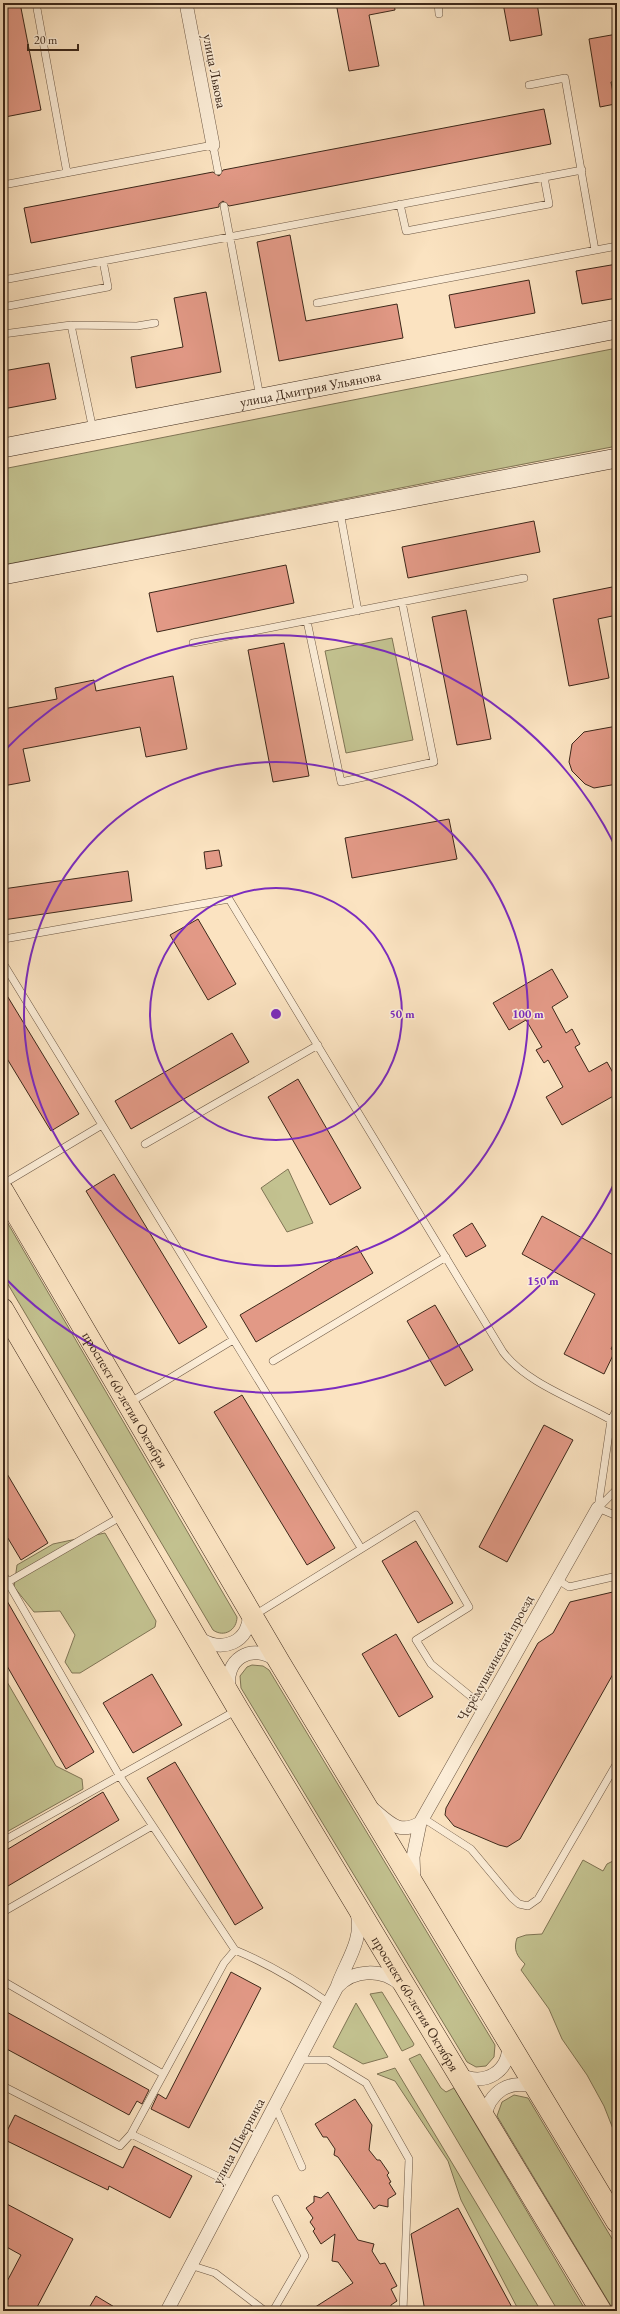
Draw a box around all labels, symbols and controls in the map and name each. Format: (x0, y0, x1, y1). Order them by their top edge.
scale bar (28, 26, 78, 52)
text: 20 m (34, 32, 58, 48)
street label: улица Львова (199, 32, 231, 110)
street label: улица Дмитрия Ульянова (238, 366, 383, 411)
text: 50 m (389, 1006, 415, 1022)
text: 100 m (512, 1006, 544, 1022)
centre of rings (269, 1007, 283, 1021)
text: 150 m (527, 1273, 559, 1289)
street label: проспект 60-летия Октября (78, 1328, 173, 1471)
street label: Черёмушкинский проезд (453, 1591, 537, 1724)
street label: проспект 60-летия Октября (368, 1933, 463, 2075)
street label: улица Шверника (208, 2094, 269, 2187)

